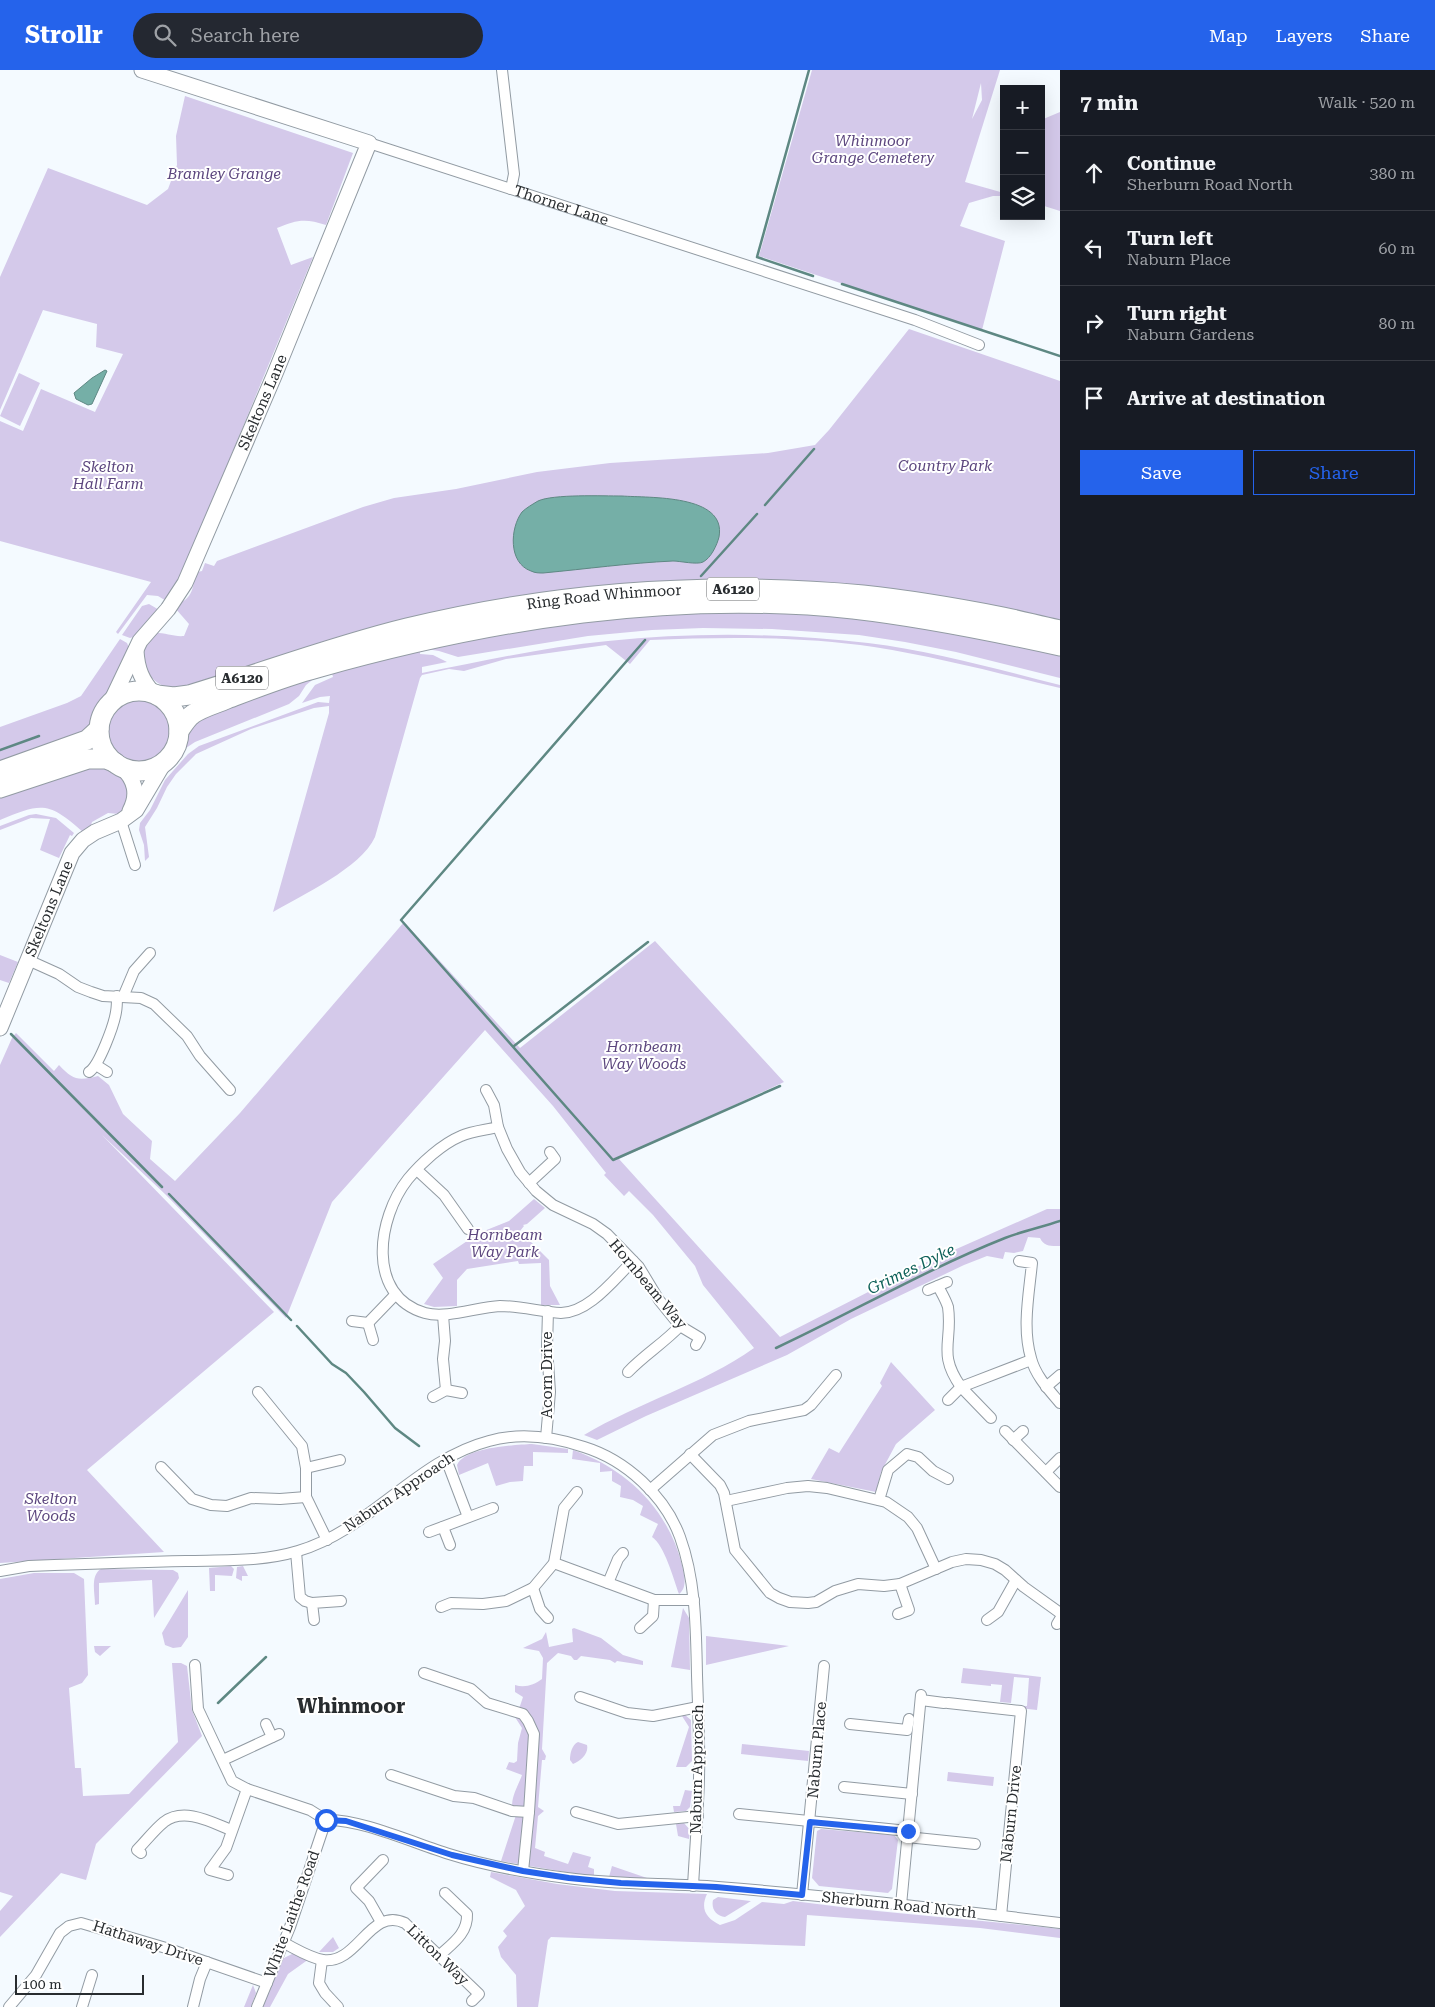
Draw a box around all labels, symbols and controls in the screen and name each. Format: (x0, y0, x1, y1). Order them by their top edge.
search box (133, 13, 483, 58)
text: Strollr (25, 21, 103, 49)
icon: search (151, 21, 179, 49)
text: Search here (191, 24, 300, 47)
text: Map (1209, 25, 1248, 46)
text: Layers (1276, 25, 1332, 46)
text: Share (1360, 25, 1410, 46)
map controls (1000, 85, 1045, 220)
button: + (1000, 85, 1045, 130)
text: 7 min (1080, 91, 1138, 115)
text: Walk · 520 m (1318, 93, 1415, 112)
button: − (1000, 130, 1045, 175)
park label: Whinmoor Grange Cemetery (812, 132, 934, 167)
text: Continue (1127, 152, 1216, 175)
icon: ahead (1080, 159, 1108, 187)
text: 380 m (1369, 164, 1415, 183)
park label: Bramley Grange (166, 165, 281, 183)
button: layers (1000, 175, 1045, 220)
text: Sherburn Road North (1127, 175, 1293, 194)
street label: Thorner Lane (512, 182, 611, 229)
text: Turn left (1127, 227, 1213, 250)
icon: left (1080, 234, 1108, 262)
text: 60 m (1378, 239, 1415, 258)
text: Naburn Place (1127, 250, 1231, 269)
text: Turn right (1127, 302, 1227, 325)
icon: right (1080, 309, 1108, 337)
text: 80 m (1378, 314, 1415, 333)
text: Naburn Gardens (1127, 325, 1254, 344)
street label: Skeltons Lane (234, 352, 291, 453)
icon: arrive (1080, 384, 1108, 412)
text: Arrive at destination (1127, 387, 1325, 410)
button: Save (1080, 450, 1243, 495)
button: Share (1253, 450, 1415, 495)
park label: Country Park (898, 457, 993, 475)
park label: Skelton Hall Farm (71, 458, 144, 493)
road number: A6120 (707, 578, 759, 600)
street label: Ring Road Whinmoor (525, 581, 682, 613)
road number: A6120 (216, 666, 268, 690)
street label: Skeltons Lane (21, 858, 77, 959)
park label: Hornbeam Way Woods (602, 1038, 686, 1073)
park label: Hornbeam Way Park (466, 1226, 543, 1261)
street label: Hornbeam Way (605, 1235, 691, 1333)
water label: Grimes Dyke (864, 1240, 958, 1298)
street label: Acorn Drive (538, 1332, 556, 1418)
street label: Naburn Approach (340, 1448, 458, 1536)
park label: Skelton Woods (24, 1490, 77, 1525)
district label: Whinmoor (297, 1694, 405, 1718)
street label: Naburn Place (804, 1701, 830, 1799)
street label: Naburn Approach (687, 1704, 707, 1834)
street label: Naburn Drive (997, 1764, 1025, 1864)
route start (315, 1809, 338, 1832)
route end (897, 1820, 920, 1843)
street label: White Laithe Road (261, 1848, 323, 1980)
street label: Sherburn Road North (821, 1888, 978, 1922)
street label: Hathaway Drive (90, 1917, 206, 1969)
street label: Litton Way (403, 1921, 473, 1989)
scale bar (15, 1972, 144, 1995)
text: 100 m (22, 1976, 62, 1992)

